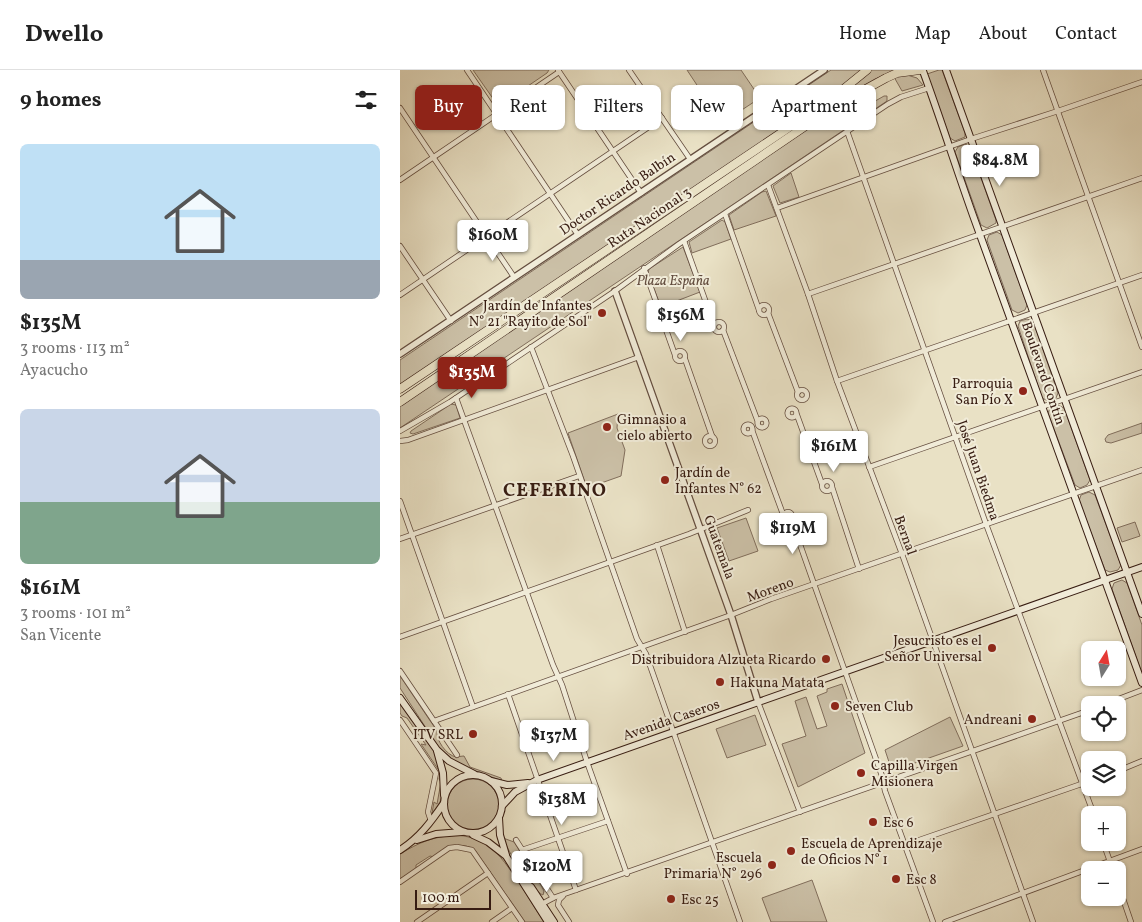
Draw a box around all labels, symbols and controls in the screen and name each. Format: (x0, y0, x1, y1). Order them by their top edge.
text: Dwello (25, 18, 103, 52)
text: Home (839, 22, 887, 47)
text: Map (915, 22, 951, 47)
text: About (979, 22, 1027, 47)
text: Contact (1055, 22, 1117, 47)
chip: Buy (415, 85, 482, 130)
chip: Rent (492, 85, 565, 130)
chip: Filters (575, 85, 661, 130)
chip: New (671, 85, 743, 130)
chip: Apartment (753, 85, 876, 130)
text: 9 homes (20, 86, 101, 115)
icon: filters (352, 86, 380, 114)
pin: $84.8M (959, 144, 1041, 187)
street label: Doctor Ricardo Balbín (556, 148, 680, 240)
text: $84.8M (972, 150, 1028, 172)
icon: home (155, 176, 245, 266)
street label: Ruta Nacional 3 (604, 183, 695, 253)
pin: $160M (458, 220, 528, 262)
text: $160M (468, 225, 518, 247)
park label: Plaza España (636, 272, 710, 291)
place label: Jardín de Infantes N° 21 "Rayito de Sol" (469, 297, 592, 332)
pin: $156M (646, 300, 716, 342)
text: $156M (657, 305, 705, 327)
marker: Jardín de Infantes N° 21 "Rayito de Sol" (596, 307, 608, 319)
text: $135M (20, 309, 81, 338)
street label: Boulevard Contín (1016, 319, 1069, 428)
text: 3 rooms · 113 m² (20, 338, 130, 360)
pin: $135M (437, 356, 507, 399)
text: Ayacucho (20, 360, 88, 382)
text: $135M (449, 362, 495, 384)
place label: Parroquia San Pío X (952, 375, 1013, 410)
marker: Parroquia San Pío X (1017, 385, 1029, 397)
place label: Gimnasio a cielo abierto (617, 411, 692, 446)
street label: José Juan Biedma (952, 418, 1004, 523)
marker: Gimnasio a cielo abierto (601, 421, 613, 433)
pin: $161M (799, 430, 869, 473)
text: $161M (811, 436, 857, 458)
icon: home (155, 441, 245, 531)
place label: Jardín de Infantes N° 62 (675, 464, 762, 499)
marker: Jardín de Infantes N° 62 (659, 474, 671, 486)
district label: CEFERINO (503, 478, 607, 504)
pin: $119M (758, 512, 828, 555)
street label: Guatemala (698, 513, 739, 582)
street label: Bernal (889, 513, 920, 558)
text: $119M (770, 518, 816, 540)
street label: Moreno (744, 573, 797, 608)
text: $161M (20, 574, 80, 603)
text: 3 rooms · 101 m² (20, 603, 131, 625)
text: San Vicente (20, 625, 101, 647)
place label: Jesucristo es el Señor Universal (884, 632, 982, 667)
north arrow (1081, 641, 1126, 686)
map controls (1081, 641, 1126, 906)
marker: Jesucristo es el Señor Universal (986, 642, 998, 654)
place label: Distribuidora Alzueta Ricardo (631, 651, 816, 670)
marker: Distribuidora Alzueta Ricardo (820, 653, 832, 665)
place label: Hakuna Matata (730, 674, 825, 693)
marker: Hakuna Matata (714, 676, 726, 688)
street label: Avenida Caseros (621, 695, 722, 746)
button: locate (1081, 696, 1126, 741)
place label: Seven Club (845, 698, 913, 717)
marker: Seven Club (829, 700, 841, 712)
place label: Andreani (964, 711, 1022, 730)
marker: Andreani (1026, 713, 1038, 725)
pin: $137M (519, 720, 589, 762)
text: $137M (531, 725, 577, 747)
place label: ITV SRL (413, 726, 463, 745)
marker: ITV SRL (467, 728, 479, 740)
button: layers (1081, 751, 1126, 796)
place label: Capilla Virgen Misionera (871, 757, 958, 792)
marker: Capilla Virgen Misionera (855, 767, 867, 779)
pin: $138M (527, 784, 597, 826)
text: $138M (538, 789, 586, 811)
button: + (1081, 806, 1126, 851)
place label: Esc 6 (883, 814, 914, 833)
marker: Esc 6 (867, 816, 879, 828)
place label: Escuela de Aprendizaje de Oficios N° 1 (801, 835, 943, 870)
marker: Escuela de Aprendizaje de Oficios N° 1 (785, 845, 797, 857)
place label: Escuela Primaria N° 296 (664, 849, 762, 884)
pin: $120M (512, 850, 582, 893)
text: $120M (523, 856, 571, 878)
marker: Escuela Primaria N° 296 (766, 859, 778, 871)
button: − (1081, 861, 1126, 906)
place label: Esc 8 (906, 871, 937, 890)
marker: Esc 8 (890, 873, 902, 885)
scale bar (415, 887, 491, 910)
text: 100 m (422, 889, 460, 908)
place label: Esc 25 (681, 891, 719, 910)
marker: Esc 25 (665, 893, 677, 905)

